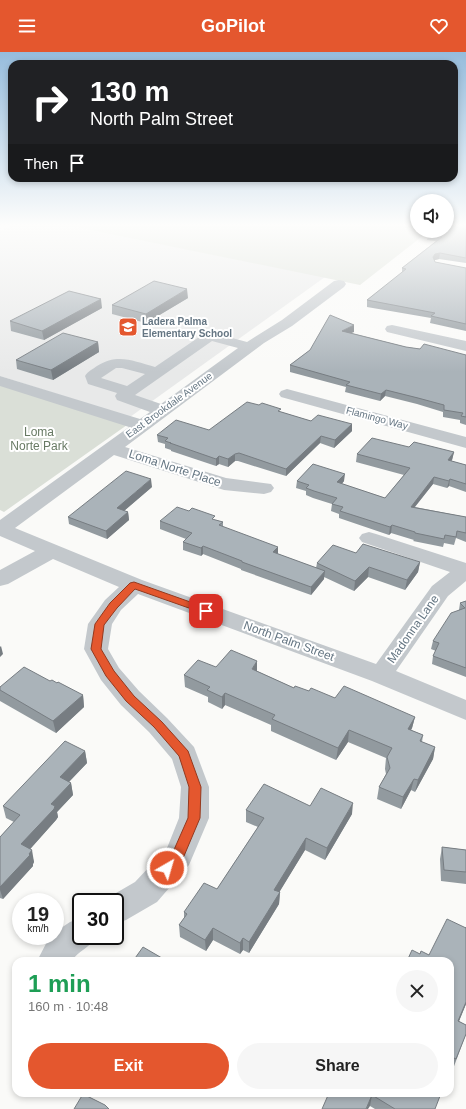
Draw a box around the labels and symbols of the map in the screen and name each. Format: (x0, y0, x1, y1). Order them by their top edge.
school or university icon: Ladera Palma Elementary School (117, 316, 139, 338)
place label: Ladera Palma Elementary School (142, 316, 232, 339)
street label: East Brookdale Avenue (124, 370, 215, 440)
street label: Flamingo Way (345, 404, 409, 432)
park label: Loma Norte Park (10, 425, 69, 453)
street label: Loma Norte Place (127, 447, 223, 490)
street label: Madonna Lane (384, 592, 442, 666)
pin (189, 594, 223, 628)
street label: North Palm Street (242, 618, 337, 664)
position arrow (146, 847, 188, 889)
speed limit sign: 30 (72, 893, 124, 945)

